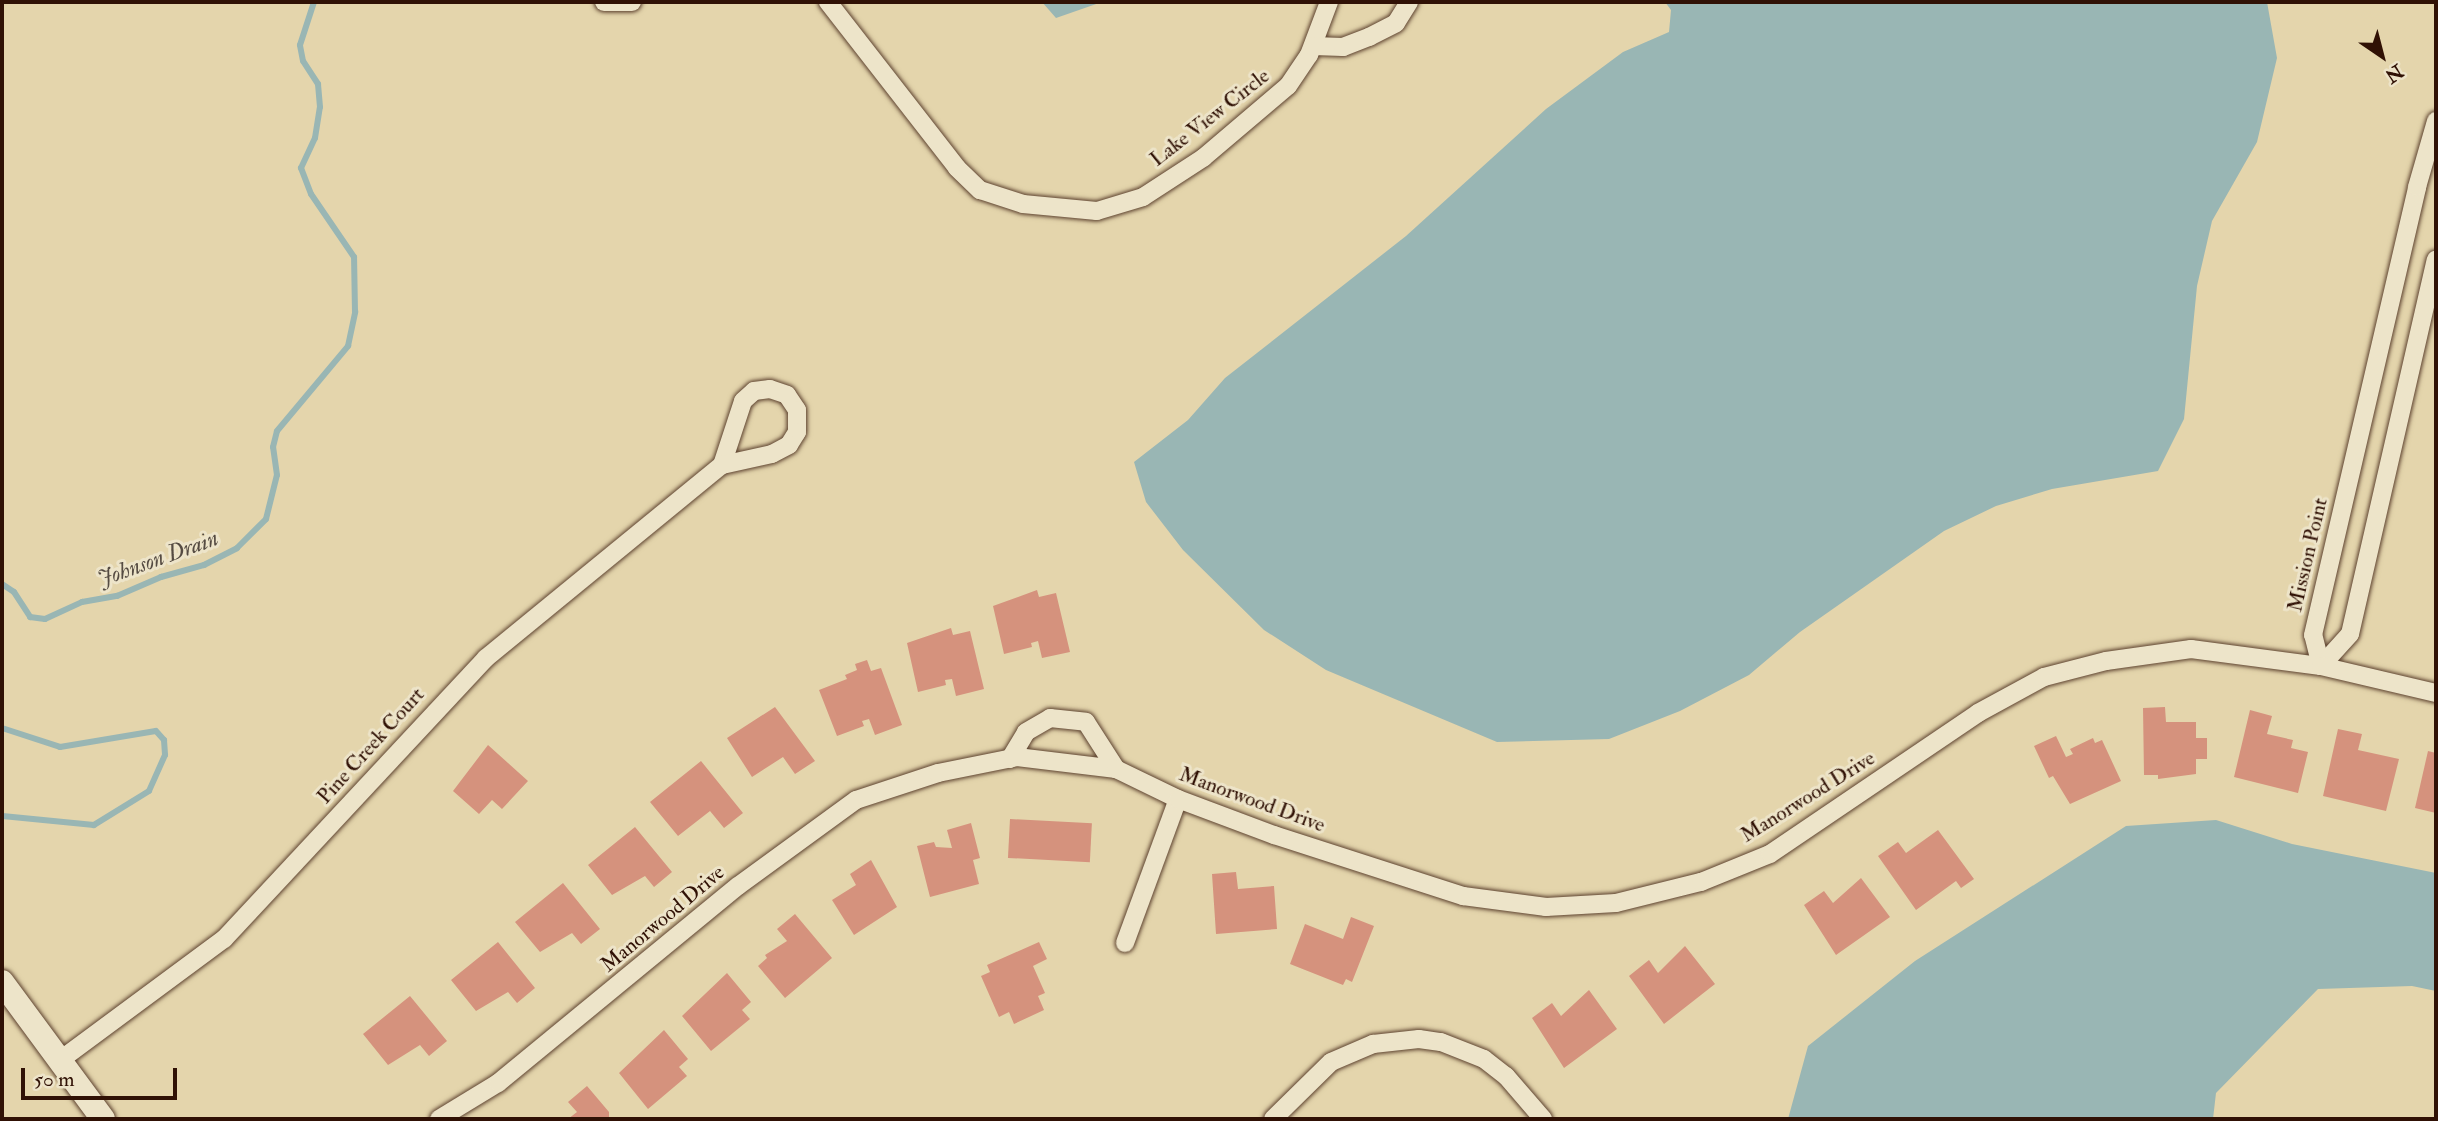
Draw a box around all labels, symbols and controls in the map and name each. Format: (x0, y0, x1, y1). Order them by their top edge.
north arrow (2347, 21, 2417, 91)
text: N (2380, 58, 2408, 88)
street label: Lake View Circle (1145, 64, 1275, 172)
street label: Mission Point (2283, 496, 2333, 614)
water label: Johnson Drain (94, 524, 222, 594)
street label: Pine Creek Court (312, 683, 430, 809)
street label: Manorwood Drive (1736, 746, 1880, 848)
street label: Manorwood Drive (1176, 762, 1328, 838)
street label: Manorwood Drive (596, 860, 730, 978)
scale bar (24, 1054, 180, 1098)
text: 50 m (34, 1066, 75, 1093)

